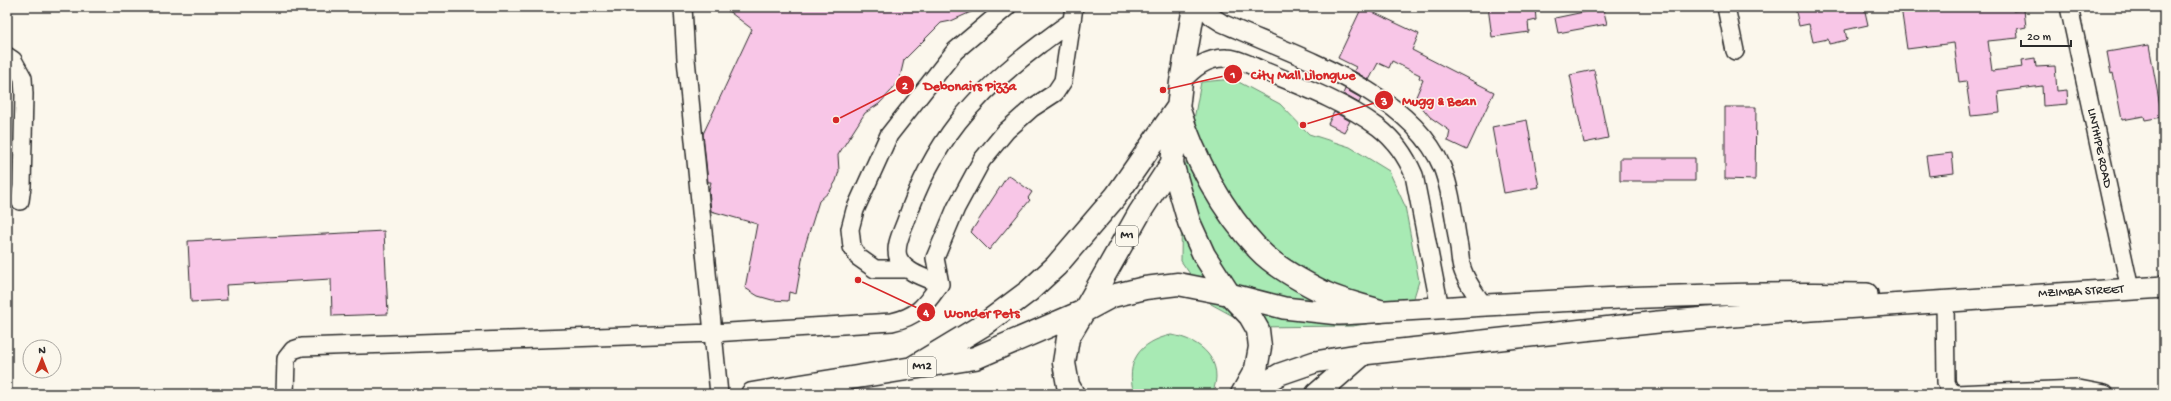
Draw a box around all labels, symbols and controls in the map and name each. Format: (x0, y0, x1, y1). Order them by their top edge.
scale bar (2021, 22, 2071, 48)
text: 20 m (2027, 31, 2052, 45)
callout: City Mall Lilongwe (1223, 61, 1363, 87)
text: City Mall Lilongwe (1250, 68, 1356, 85)
text: 1 (1230, 69, 1236, 83)
callout: Debonairs Pizza (895, 72, 1024, 98)
text: Debonairs Pizza (922, 79, 1018, 96)
text: 2 (902, 80, 908, 94)
callout: Mugg & Bean (1374, 87, 1484, 113)
text: Mugg & Bean (1402, 94, 1476, 111)
text: 3 (1380, 96, 1387, 110)
street label: LINTHIPE ROAD (2083, 107, 2115, 190)
road number: M1 (1116, 226, 1138, 246)
street label: MZIMBA STREET (2038, 282, 2125, 302)
callout: Wonder Pets (916, 299, 1027, 325)
text: Wonder Pets (943, 306, 1021, 323)
text: 4 (922, 307, 929, 321)
north arrow (22, 339, 62, 379)
text: N (38, 345, 46, 357)
road number: M12 (908, 357, 936, 377)

